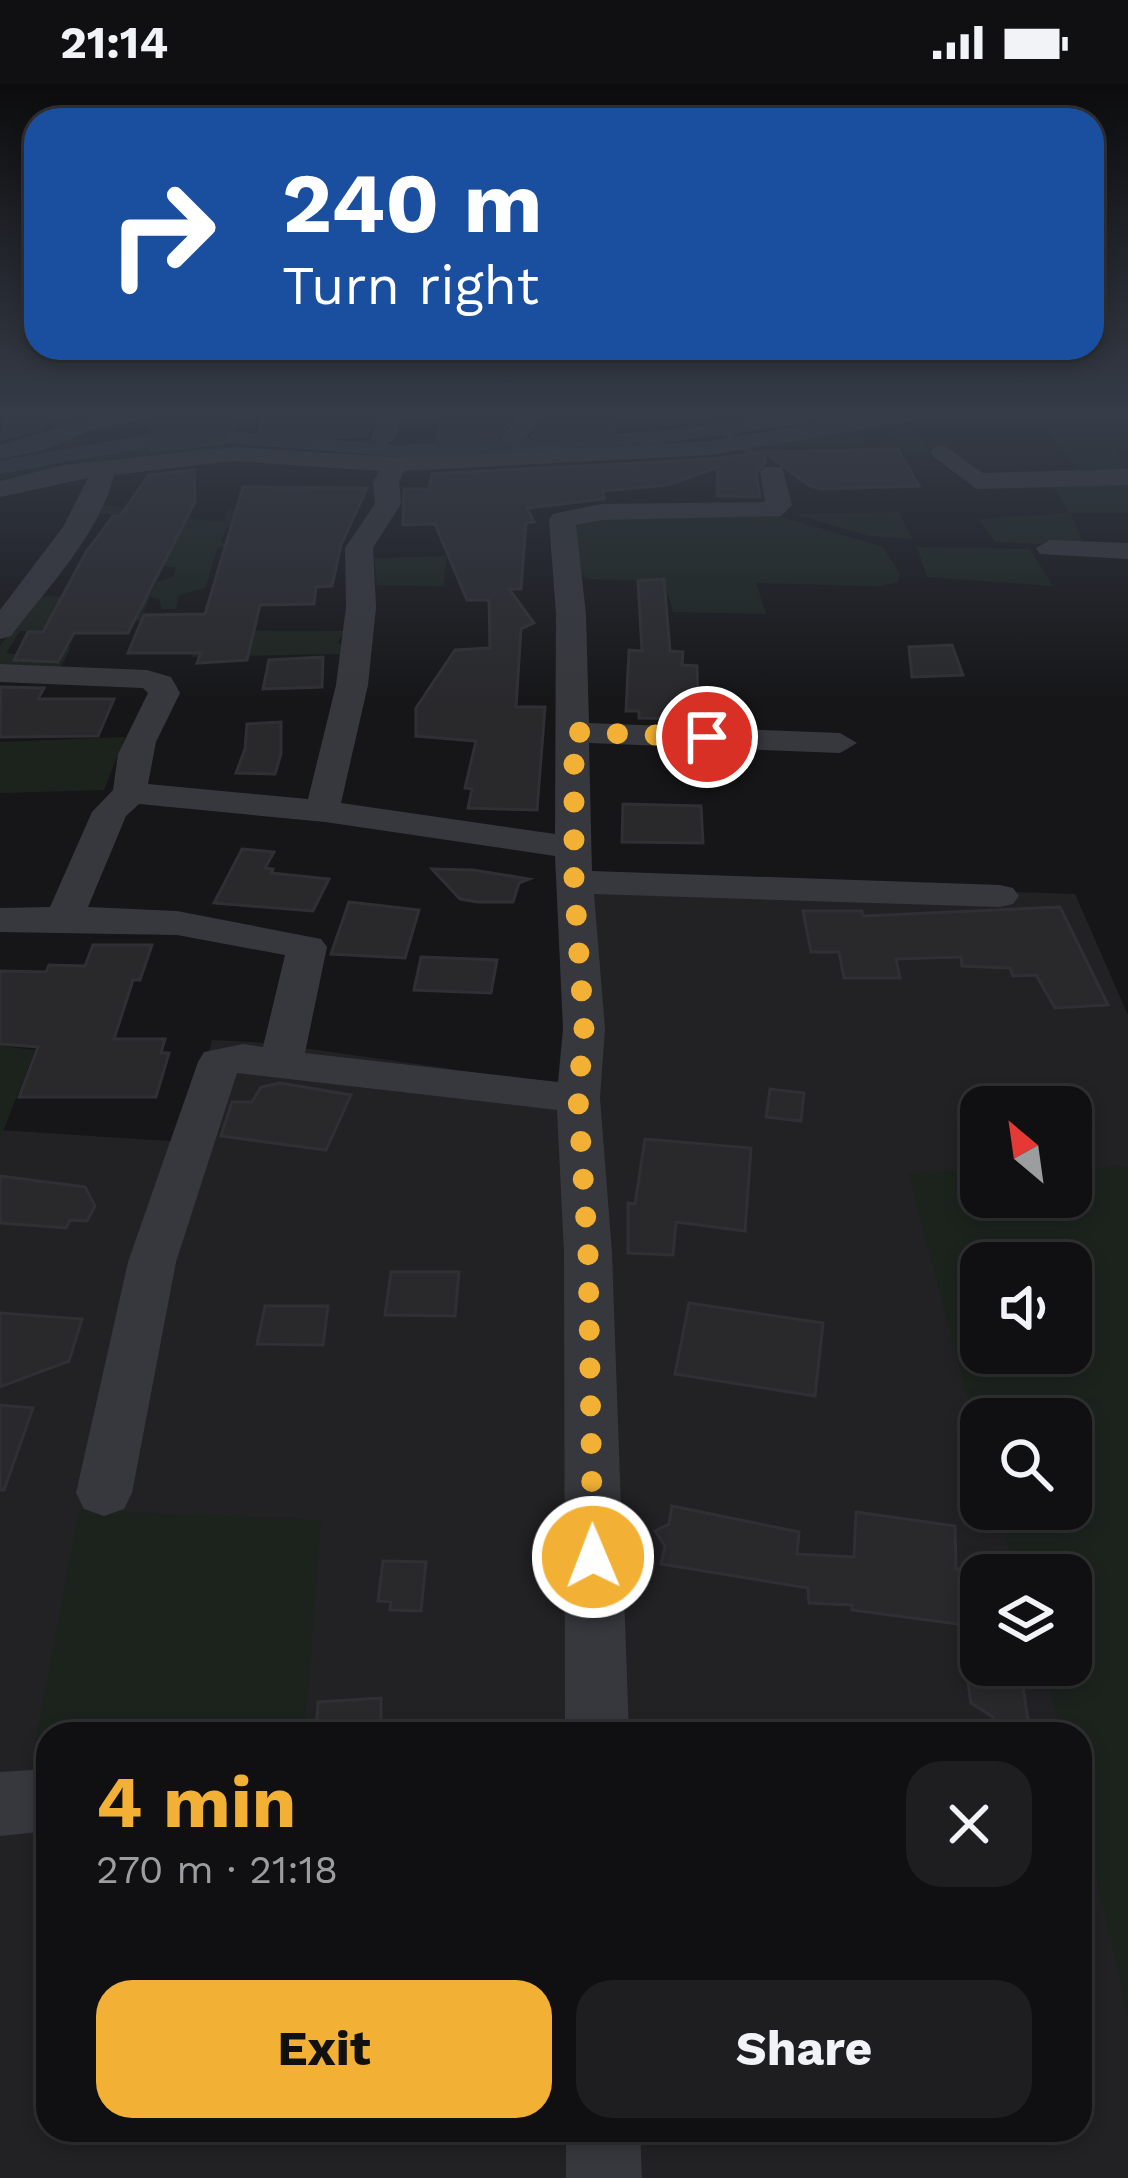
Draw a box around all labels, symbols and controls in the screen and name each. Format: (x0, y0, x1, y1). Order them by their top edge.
text: 21:14 (60, 16, 168, 69)
text: 240 m (282, 154, 543, 252)
icon: right (84, 156, 240, 312)
text: Turn right (282, 254, 539, 317)
pin (656, 686, 758, 788)
icon: arrive (674, 704, 740, 770)
north arrow (960, 1086, 1092, 1218)
map controls (960, 1086, 1092, 1686)
button: sound (960, 1242, 1092, 1374)
button: search (960, 1398, 1092, 1530)
position arrow (530, 1494, 656, 1620)
button: layers (960, 1554, 1092, 1686)
text: 4 min (96, 1760, 296, 1844)
button: close (906, 1761, 1032, 1887)
text: 270 m · 21:18 (96, 1847, 338, 1892)
button: Exit (96, 1980, 552, 2118)
button: Share (576, 1980, 1032, 2118)

